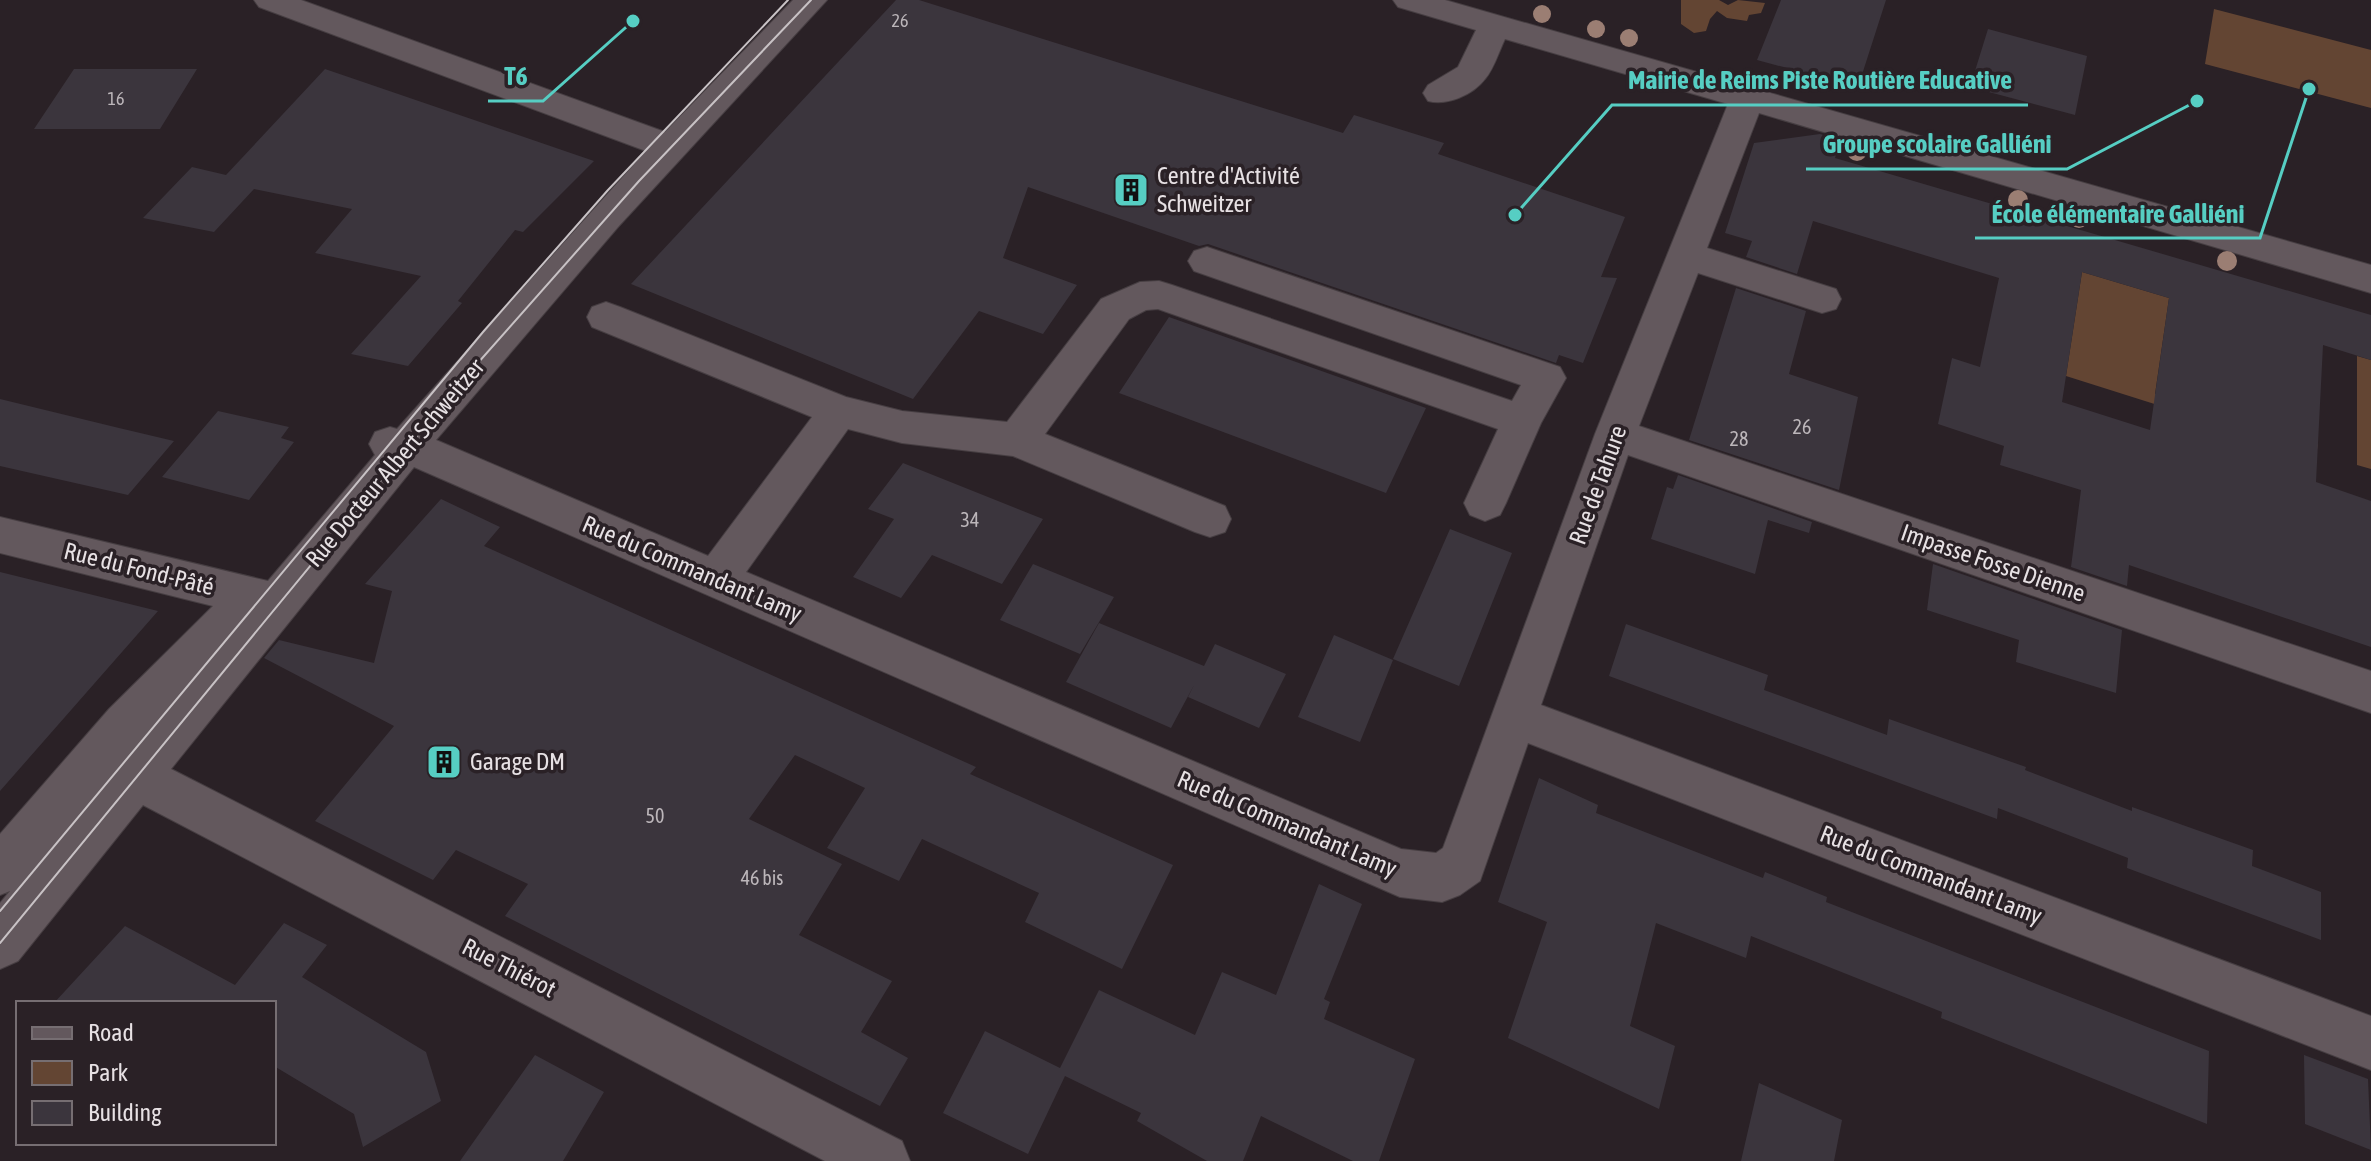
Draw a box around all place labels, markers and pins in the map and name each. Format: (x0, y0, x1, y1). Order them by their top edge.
callout: T6 (488, 51, 543, 101)
callout: Mairie de Reims Piste Routière Educative (1612, 55, 2028, 105)
callout: Groupe scolaire Galliéni (1806, 119, 2067, 169)
place label: Centre d'Activité Schweitzer (1157, 162, 1300, 217)
building icon: Centre d'Activité Schweitzer (1112, 171, 1150, 209)
callout: École élémentaire Galliéni (1975, 188, 2260, 238)
building icon: Garage DM (425, 743, 463, 781)
place label: Garage DM (470, 748, 565, 775)

